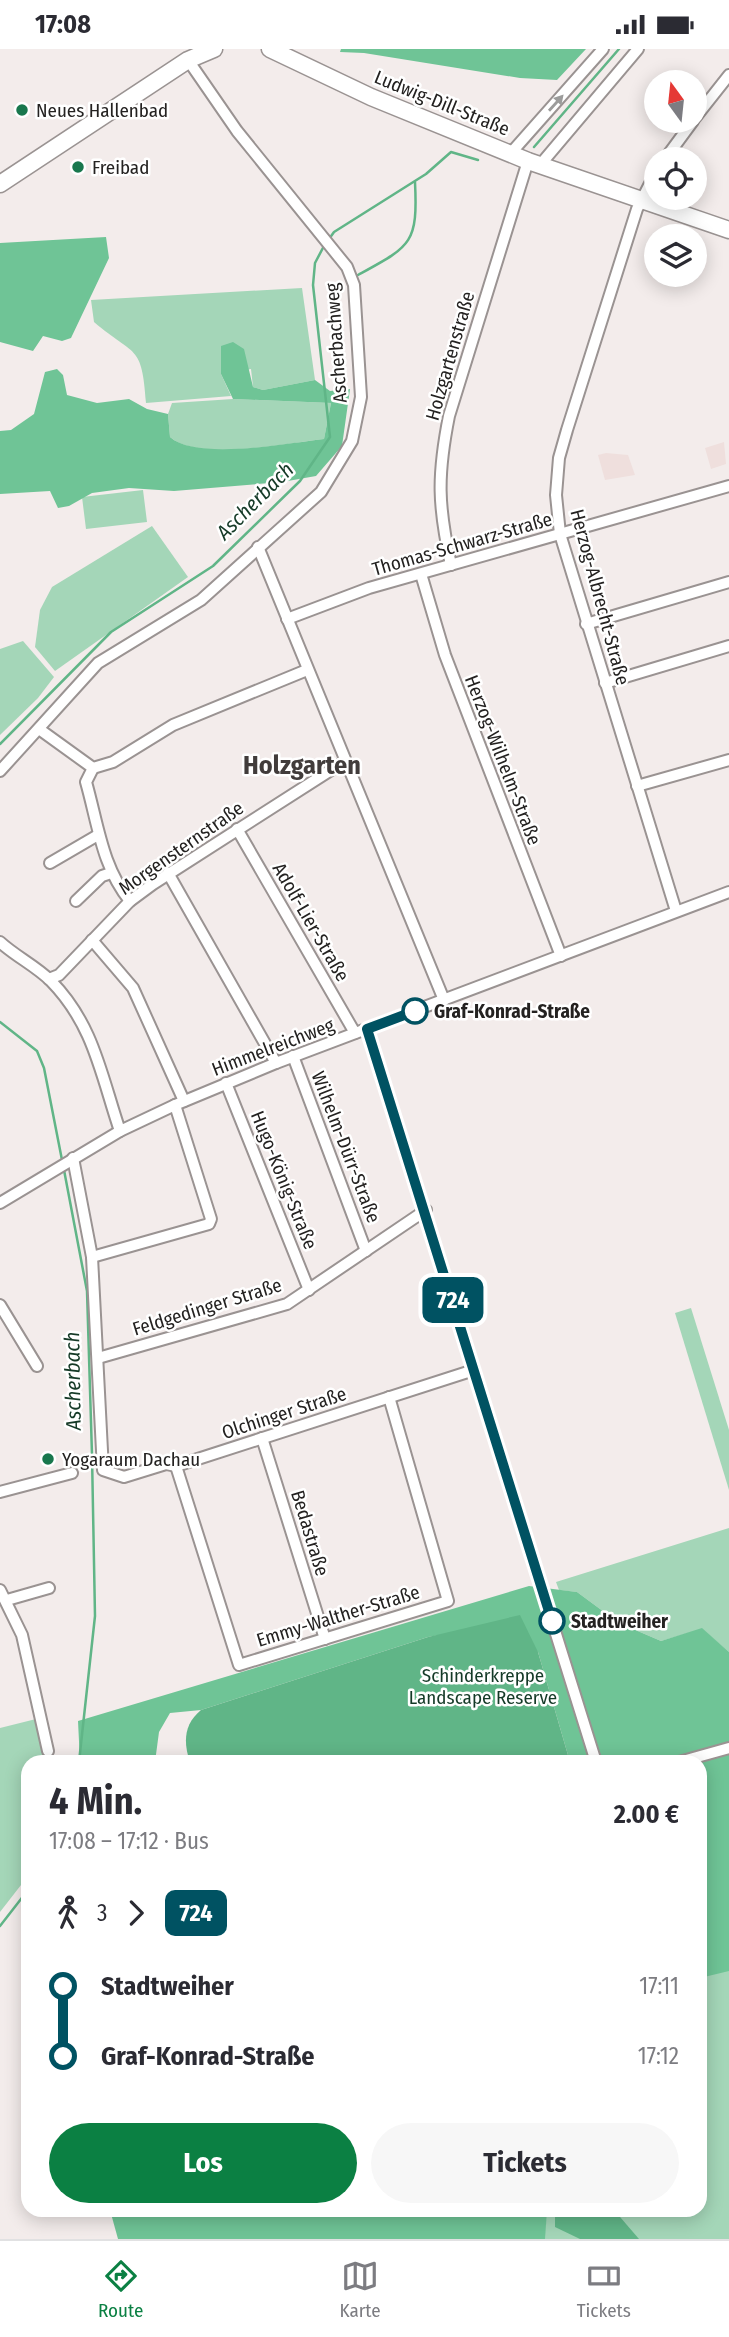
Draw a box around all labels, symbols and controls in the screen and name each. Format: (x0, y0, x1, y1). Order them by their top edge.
text: 17:08 (35, 9, 91, 40)
street label: Ludwig-Dill-Straße (371, 65, 513, 141)
north arrow (644, 70, 707, 133)
map controls (644, 70, 707, 287)
one-way arrow (547, 95, 563, 112)
place label: Neues Hallenbad (36, 99, 168, 122)
marker: Neues Hallenbad (14, 102, 30, 118)
button: locate (644, 147, 707, 210)
place label: Freibad (92, 156, 149, 179)
marker: Freibad (70, 159, 86, 175)
button: layers (644, 224, 707, 287)
street label: Ascherbachweg (320, 282, 352, 404)
street label: Holzgartenstraße (421, 289, 479, 423)
water label: Ascherbach (210, 457, 299, 546)
street label: Herzog-Albrecht-Straße (565, 506, 635, 688)
street label: Thomas-Schwarz-Straße (369, 507, 555, 581)
street label: Herzog-Wilhelm-Straße (460, 672, 546, 848)
district label: Holzgarten (243, 750, 361, 781)
street label: Morgensternstraße (114, 796, 248, 900)
street label: Adolf-Lier-Straße (268, 859, 354, 985)
marker: Graf-Konrad-Straße (402, 998, 428, 1024)
place label: Graf-Konrad-Straße (434, 1000, 590, 1023)
street label: Himmelreichweg (209, 1013, 337, 1081)
street label: Wilhelm-Dürr-Straße (307, 1068, 385, 1226)
street label: Hugo-König-Straße (246, 1107, 322, 1253)
street label: Feldgedinger Straße (130, 1273, 284, 1341)
line badge: 724 (413, 1277, 493, 1323)
text: 724 (436, 1286, 470, 1314)
water label: Ascherbach (59, 1331, 87, 1432)
street label: Olchinger Straße (219, 1382, 349, 1444)
place label: Yogaraum Dachau (62, 1448, 200, 1471)
marker: Yogaraum Dachau (40, 1451, 56, 1467)
street label: Bedastraße (286, 1487, 334, 1579)
street label: Emmy-Walther-Straße (254, 1580, 422, 1652)
marker: Stadtweiher (539, 1608, 565, 1634)
place label: Stadtweiher (571, 1610, 669, 1633)
park label: Schinderkreppe Landscape Reserve (409, 1664, 557, 1709)
text: 4 Min. (49, 1778, 142, 1824)
text: 2.00 € (614, 1799, 679, 1830)
text: 17:08 – 17:12 · Bus (49, 1827, 209, 1855)
icon: walk (49, 1894, 87, 1932)
icon: forward (117, 1894, 155, 1932)
text: 3 (97, 1899, 107, 1927)
text: 724 (179, 1899, 213, 1927)
text: Stadtweiher (101, 1971, 234, 2002)
text: 17:11 (639, 1972, 679, 2000)
text: Graf-Konrad-Straße (101, 2041, 314, 2072)
text: 17:12 (638, 2042, 679, 2070)
button: Los (49, 2123, 357, 2203)
button: Tickets (371, 2123, 679, 2203)
tab: Route (98, 2257, 143, 2322)
tab: Karte (339, 2257, 381, 2322)
tab: Tickets (577, 2257, 631, 2322)

